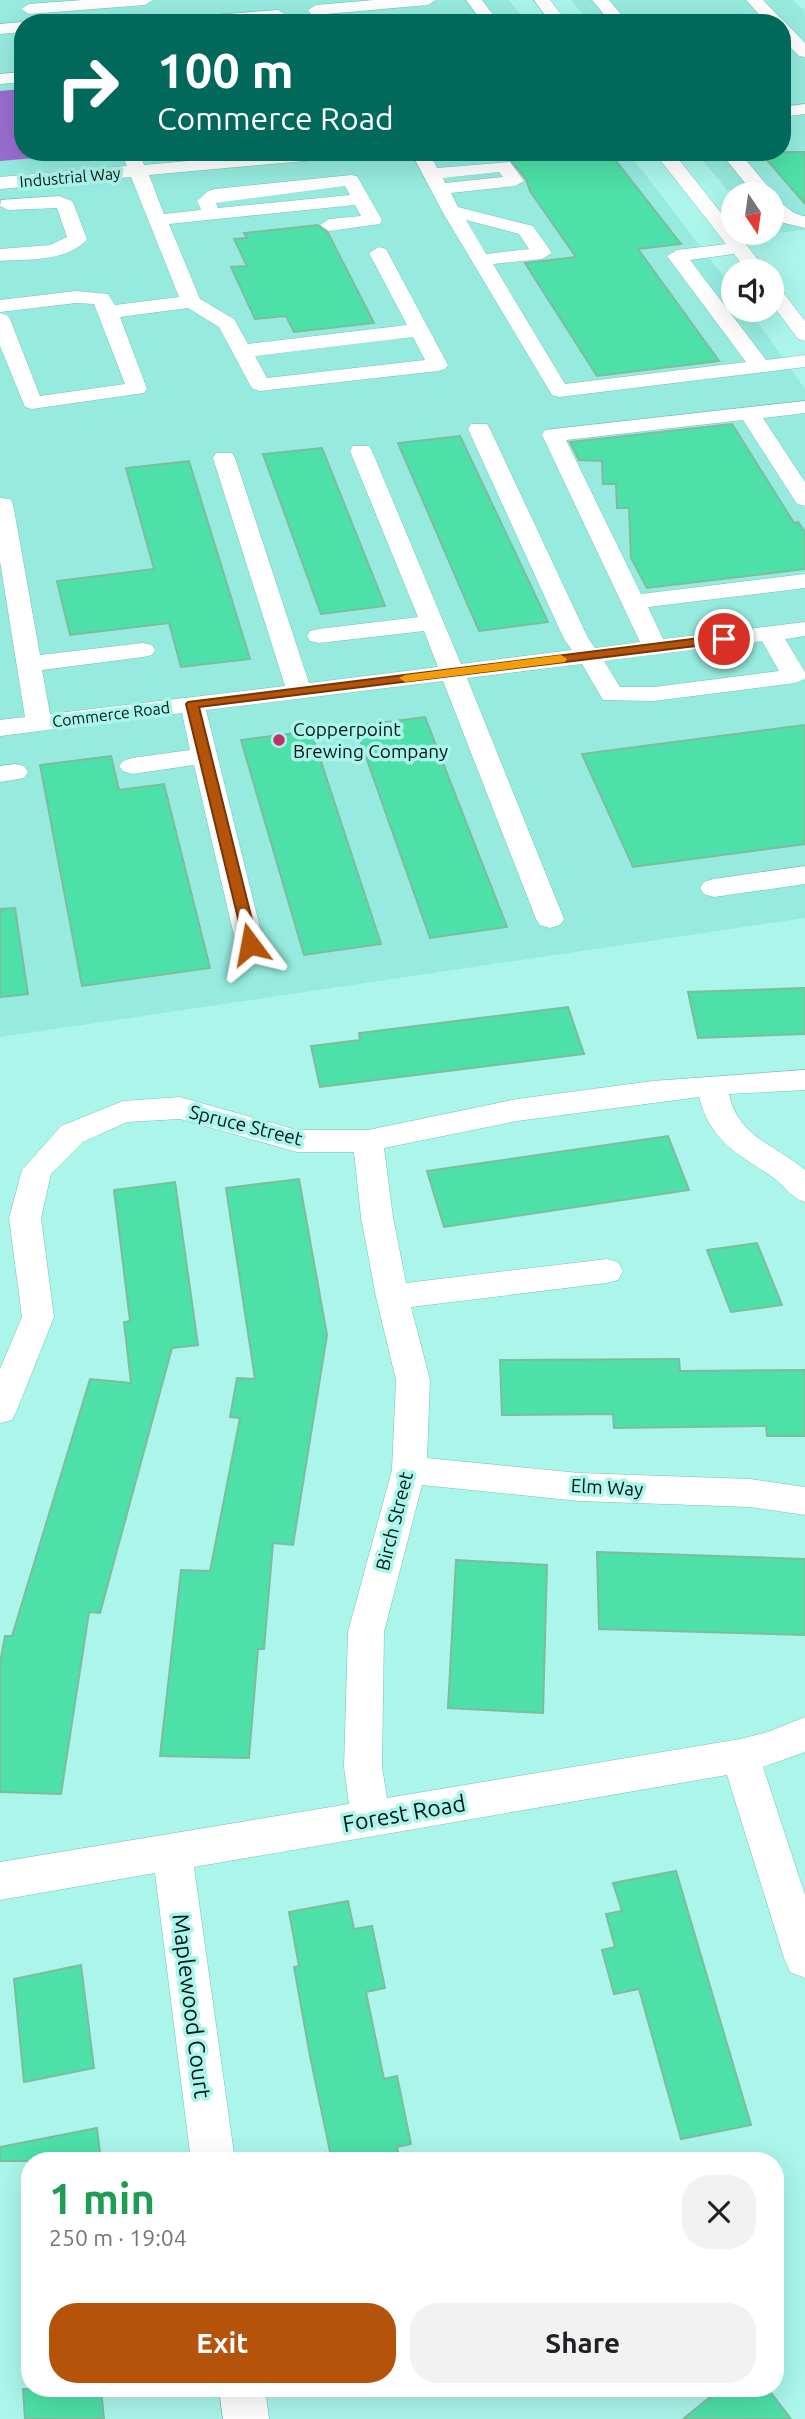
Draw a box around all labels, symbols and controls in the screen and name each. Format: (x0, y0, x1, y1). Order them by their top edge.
icon: right (42, 42, 133, 133)
text: 100 m (157, 42, 294, 97)
text: Commerce Road (157, 100, 394, 136)
street label: Industrial Way (19, 164, 122, 190)
north arrow (721, 182, 784, 245)
map controls (721, 182, 784, 322)
button: sound (721, 259, 784, 322)
pin (694, 609, 754, 669)
icon: arrive (705, 620, 743, 658)
street label: Commerce Road (51, 698, 171, 730)
place label: Copperpoint Brewing Company (293, 718, 448, 762)
marker: Copperpoint Brewing Company (271, 732, 287, 748)
position arrow (213, 907, 287, 981)
street label: Spruce Street (187, 1100, 305, 1150)
street label: Birch Street (371, 1469, 417, 1573)
street label: Elm Way (570, 1474, 644, 1500)
street label: Forest Road (341, 1790, 467, 1836)
street label: Maplewood Court (168, 1912, 216, 2100)
text: 1 min (49, 2175, 155, 2222)
button: close (682, 2175, 756, 2249)
text: 250 m · 19:04 (49, 2225, 187, 2250)
button: Exit (49, 2303, 396, 2383)
button: Share (410, 2303, 756, 2383)

